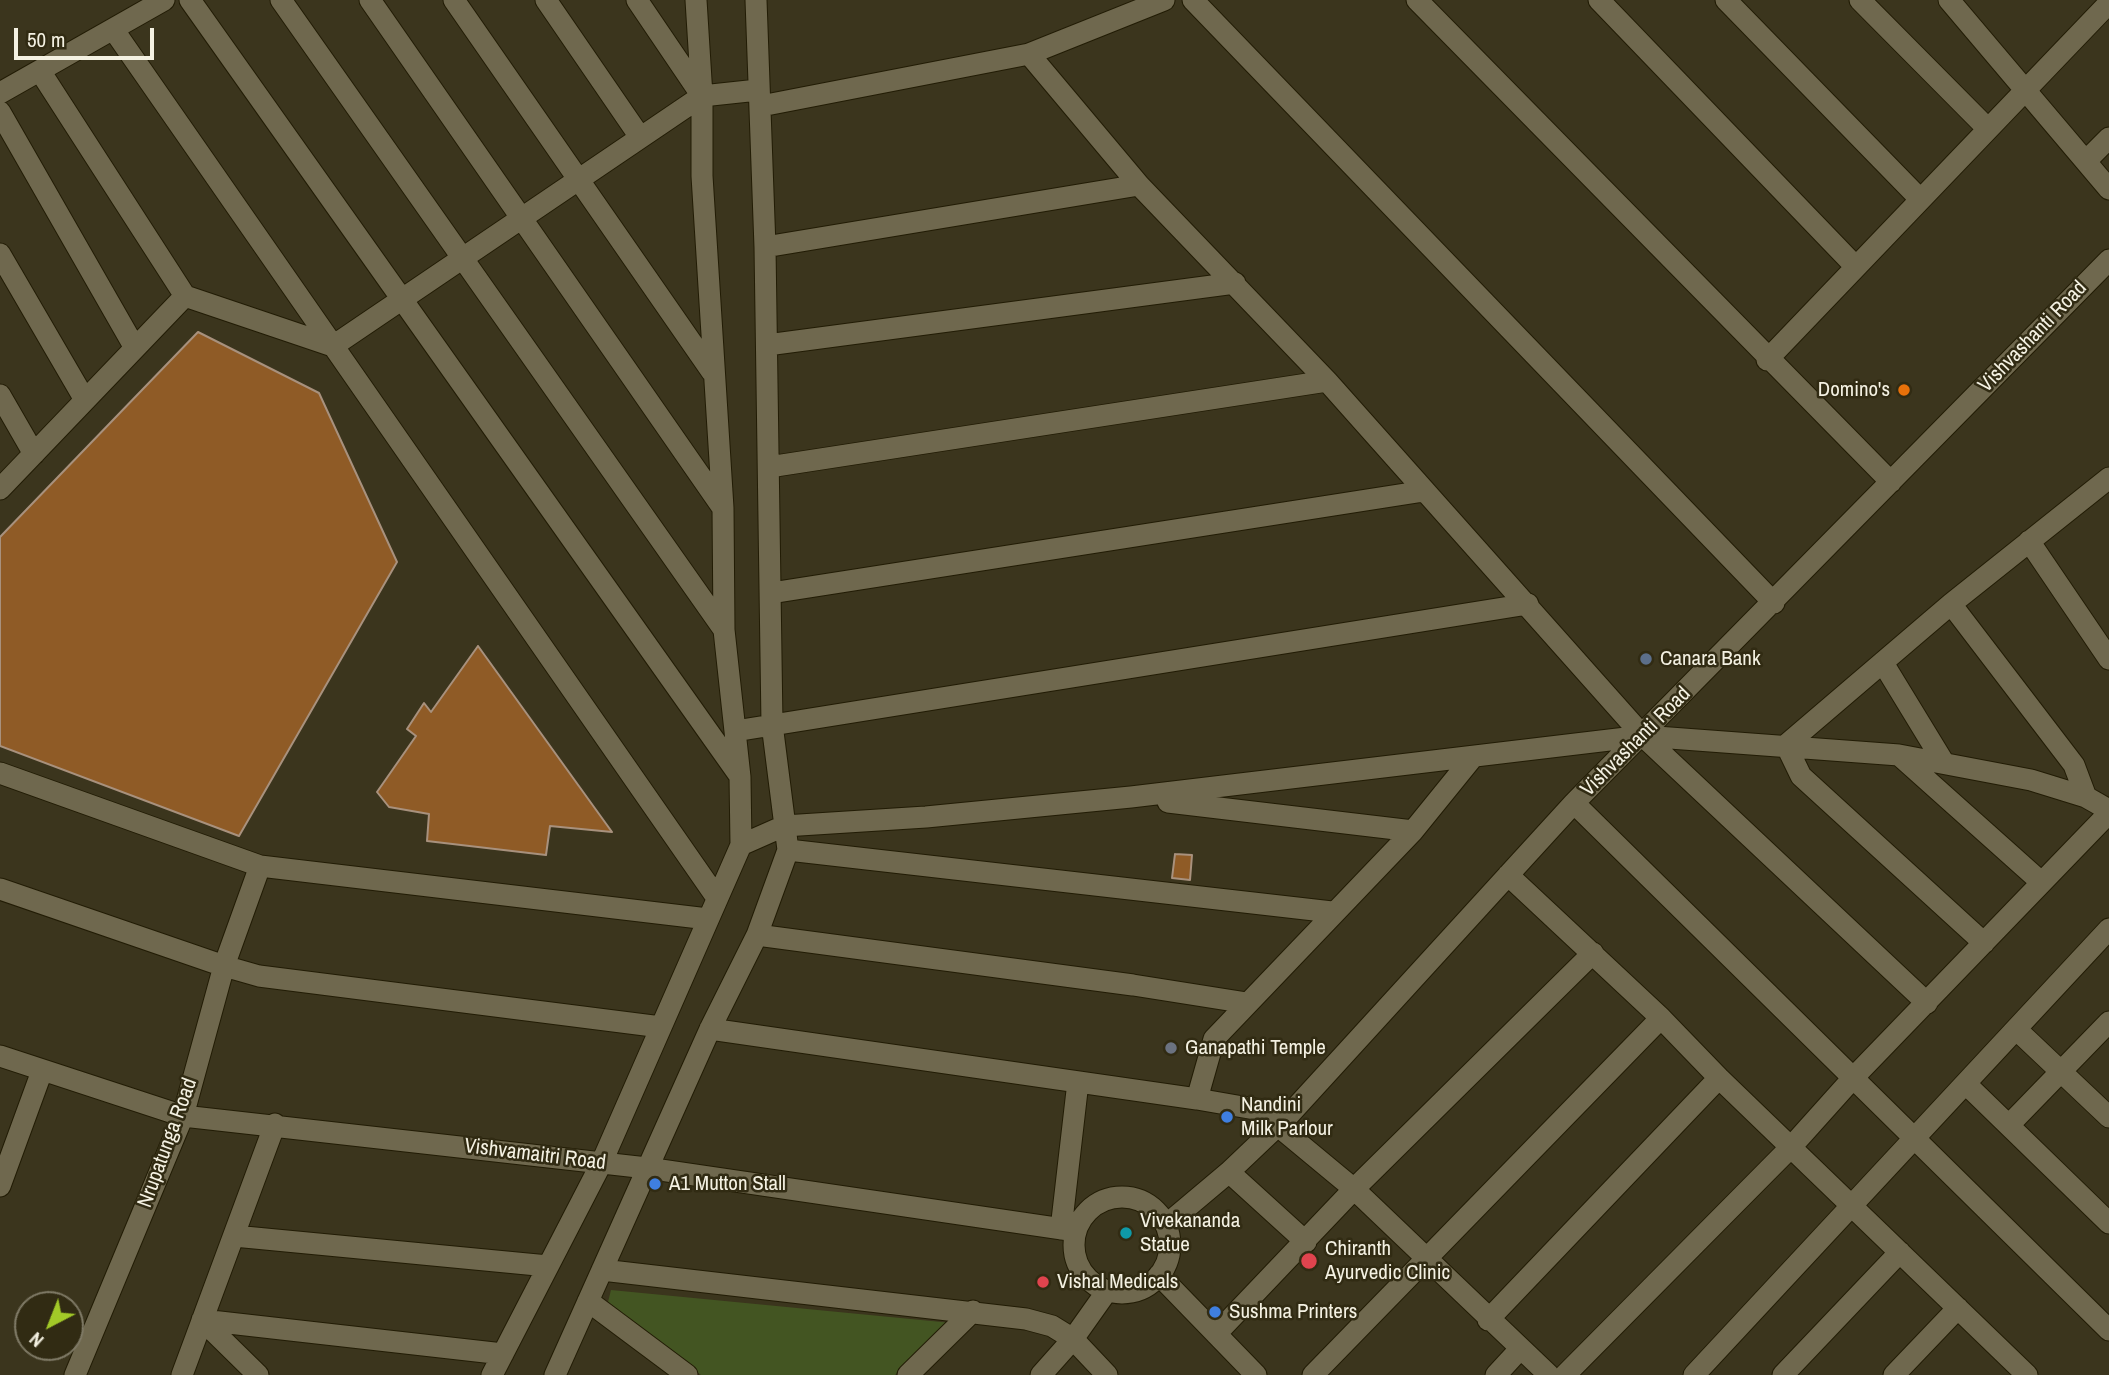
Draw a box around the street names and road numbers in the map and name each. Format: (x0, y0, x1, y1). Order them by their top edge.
street label: Vishvashanti Road (1973, 276, 2093, 398)
street label: Vishvashanti Road (1576, 682, 1696, 802)
street label: Nrupatunga Road (133, 1075, 203, 1211)
street label: Vishvamaitri Road (463, 1134, 607, 1176)

